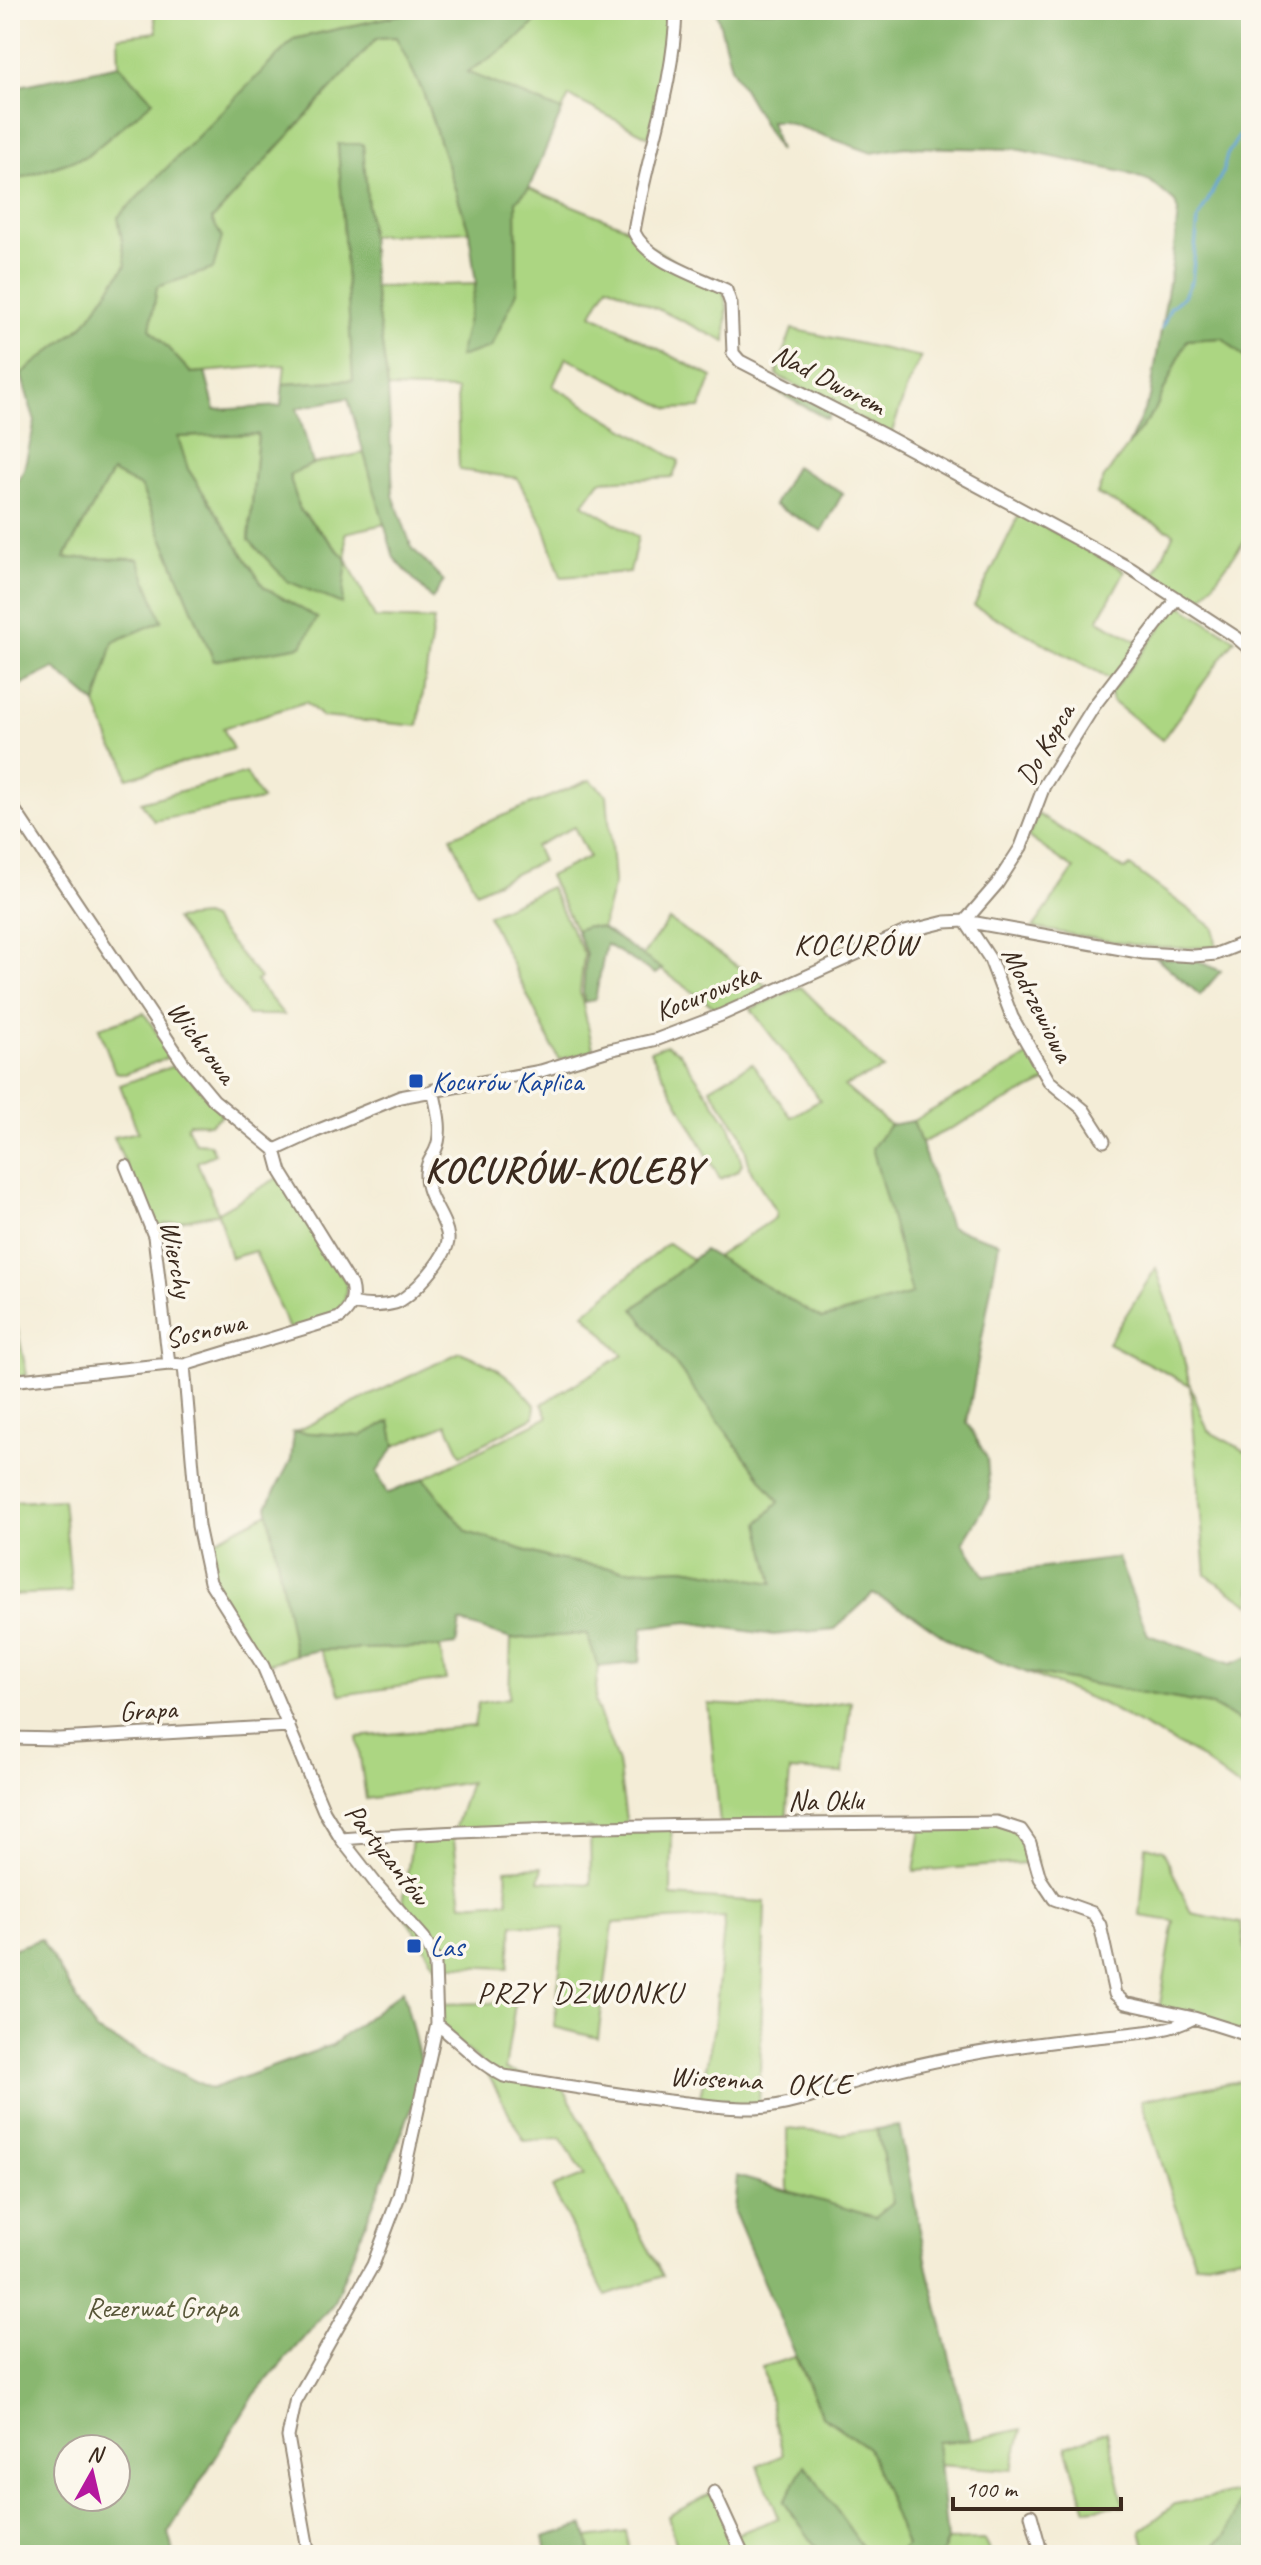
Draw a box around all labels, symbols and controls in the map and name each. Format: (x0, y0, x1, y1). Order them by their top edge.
street label: Nad Dworem (767, 336, 893, 423)
street label: Do Kopca (1008, 695, 1083, 791)
district label: KOCURÓW (794, 925, 922, 963)
street label: Modrzewiowa (994, 941, 1083, 1069)
street label: Kocurowska (650, 955, 766, 1029)
street label: Wichrowa (159, 994, 246, 1092)
place label: Kocurów Kaplica (432, 1064, 585, 1099)
marker: Kocurów Kaplica (407, 1072, 425, 1090)
district label: KOCURÓW-KOLEBY (425, 1147, 709, 1193)
street label: Wierchy (152, 1218, 202, 1303)
street label: Sosnowa (162, 1303, 251, 1356)
street label: Grapa (118, 1691, 179, 1729)
street label: Na Oklu (788, 1783, 865, 1818)
street label: Partyzantów (337, 1796, 440, 1914)
place label: Las (430, 1929, 466, 1964)
marker: Las (405, 1937, 423, 1955)
district label: PRZY DZWONKU (477, 1973, 686, 2011)
street label: Wiosenna (669, 2058, 765, 2098)
district label: OKLE (787, 2065, 855, 2103)
park label: Rezerwat Grapa (86, 2290, 240, 2325)
north arrow (52, 2433, 132, 2513)
text: N (86, 2439, 107, 2469)
scale bar (953, 2461, 1121, 2511)
text: 100 m (965, 2474, 1019, 2504)

